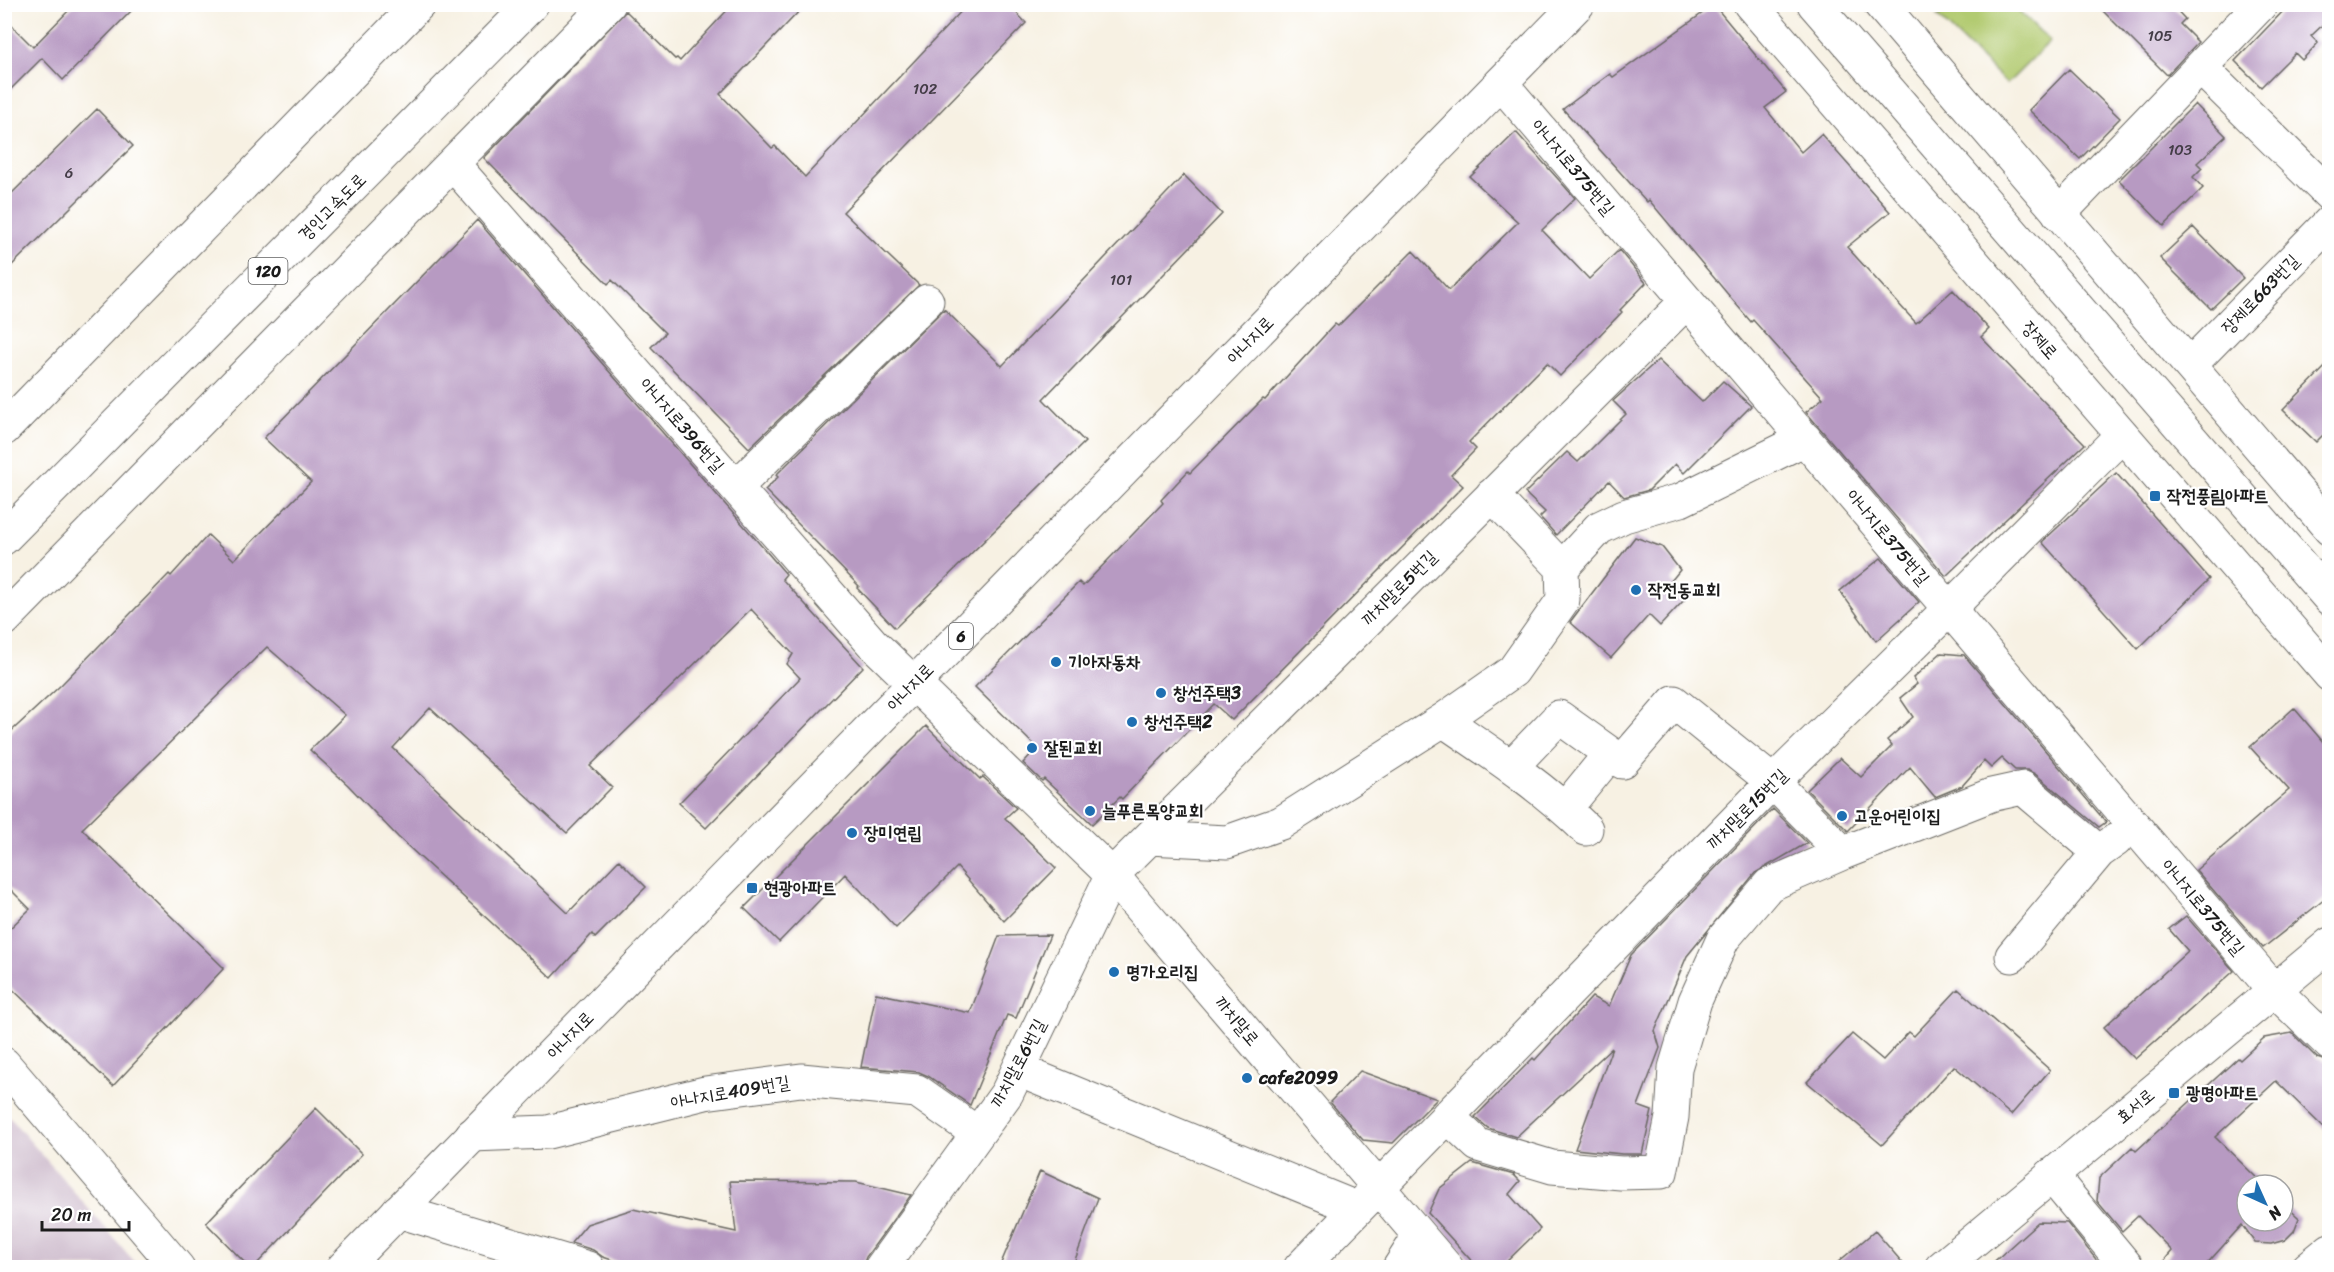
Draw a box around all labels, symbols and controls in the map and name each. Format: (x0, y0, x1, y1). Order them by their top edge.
house number: 105 (2147, 23, 2173, 49)
house number: 102 (913, 76, 938, 102)
street label: 아나지로375번길 (1523, 111, 1624, 223)
house number: 103 (2168, 137, 2192, 163)
house number: 6 (65, 160, 73, 186)
street label: 경인고속도로 (290, 165, 374, 249)
street label: 장제로663번길 (2213, 246, 2308, 342)
road number: 120 (248, 258, 288, 284)
house number: 101 (1110, 267, 1132, 293)
street label: 아나지로 (1218, 308, 1282, 372)
street label: 장제로 (2014, 313, 2066, 367)
street label: 아나지로396번길 (631, 370, 733, 480)
place label: 작전풍림아파트 (2166, 480, 2268, 512)
street label: 아나지로375번길 (1838, 481, 1939, 593)
marker: 작전풍림아파트 (2148, 489, 2162, 503)
street label: 까치말로5번길 (1353, 542, 1445, 634)
place label: 작전동교회 (1647, 574, 1720, 606)
marker: 작전동교회 (1629, 583, 1643, 597)
road number: 6 (949, 623, 973, 649)
place label: 기아자동차 (1068, 646, 1141, 678)
street label: 아나지로 (878, 655, 942, 719)
marker: 기아자동차 (1049, 655, 1063, 669)
place label: 창선주택3 (1173, 677, 1241, 709)
marker: 창선주택3 (1154, 686, 1168, 700)
place label: 창선주택2 (1144, 706, 1213, 738)
marker: 창선주택2 (1125, 715, 1139, 729)
place label: 잘된교회 (1043, 732, 1102, 764)
marker: 잘된교회 (1025, 741, 1039, 755)
street label: 까치말로15번길 (1698, 760, 1796, 858)
place label: 늘푸른목양교회 (1102, 795, 1203, 827)
place label: 고운어린이집 (1854, 800, 1941, 832)
marker: 늘푸른목양교회 (1083, 804, 1097, 818)
marker: 고운어린이집 (1835, 809, 1849, 823)
place label: 장미연립 (863, 817, 922, 849)
marker: 장미연립 (845, 826, 859, 840)
street label: 아나지로375번길 (2153, 851, 2254, 963)
place label: 현광아파트 (764, 872, 836, 904)
marker: 현광아파트 (745, 881, 759, 895)
place label: 명가오리집 (1126, 956, 1198, 988)
marker: 명가오리집 (1107, 965, 1121, 979)
street label: 까치말로 (1206, 989, 1268, 1053)
street label: 아나지로 (538, 1003, 602, 1067)
street label: 까치말로6번길 (981, 1012, 1055, 1113)
place label: cafe2099 (1258, 1062, 1338, 1094)
street label: 아나지로409번길 (668, 1066, 793, 1118)
marker: cafe2099 (1240, 1071, 1254, 1085)
place label: 광명아파트 (2186, 1077, 2258, 1109)
street label: 효서로 (2108, 1080, 2162, 1132)
marker: 광명아파트 (2167, 1086, 2181, 1100)
north arrow (2235, 1173, 2295, 1233)
scale bar (42, 1194, 129, 1232)
text: N (2260, 1198, 2290, 1228)
text: 20 m (51, 1199, 91, 1231)

